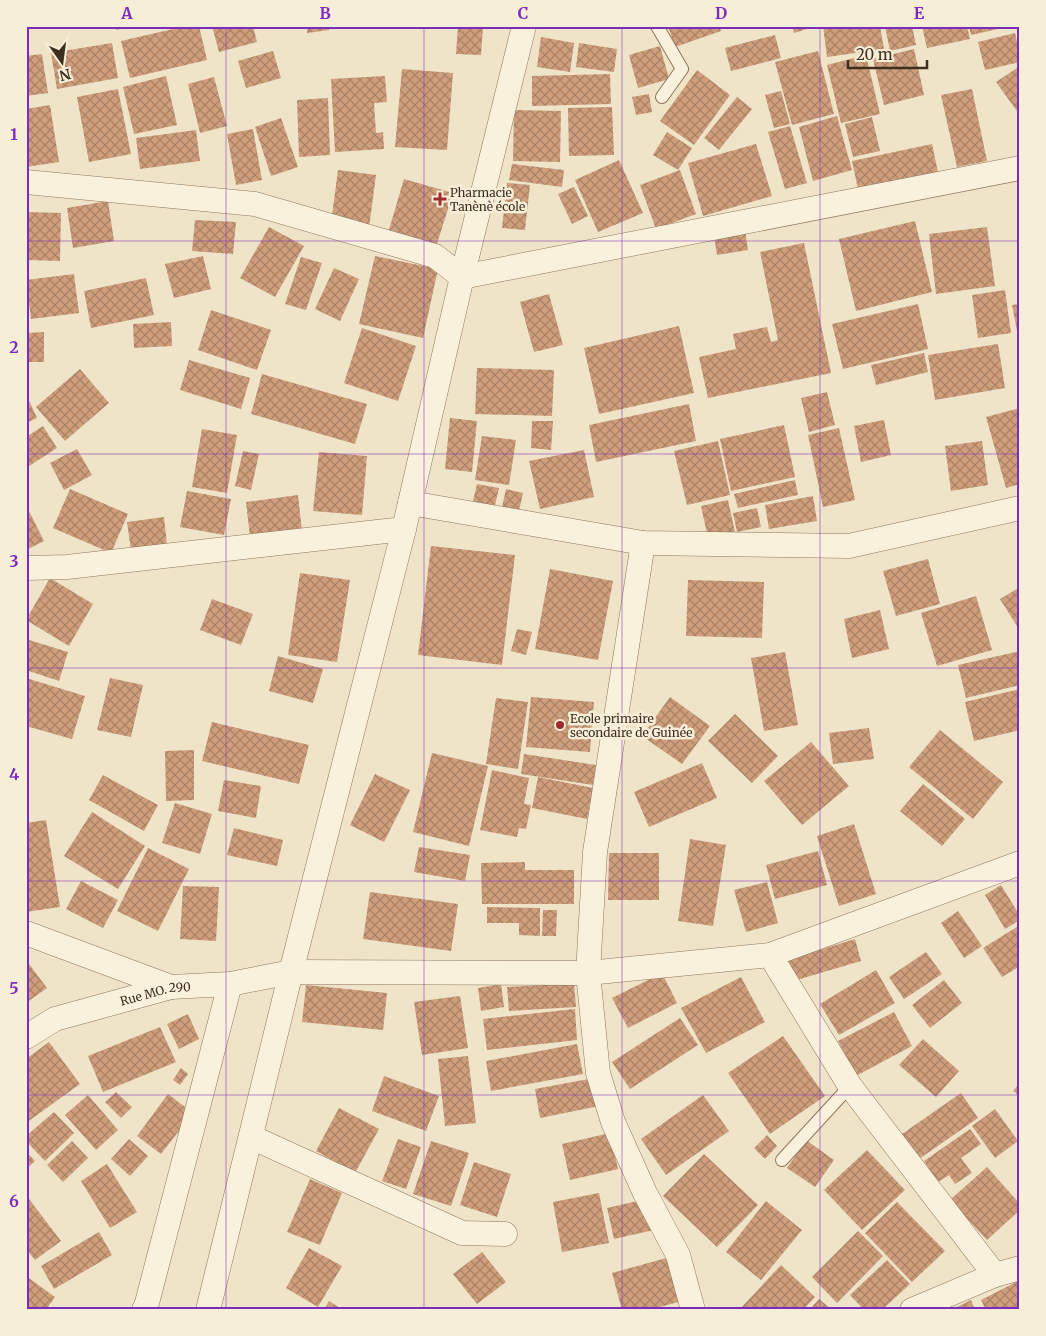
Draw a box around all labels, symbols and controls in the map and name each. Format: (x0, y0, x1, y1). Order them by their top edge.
text: A (120, 3, 133, 23)
text: B (319, 3, 331, 23)
text: C (518, 3, 528, 23)
text: D (715, 3, 727, 23)
text: E (914, 3, 925, 23)
north arrow (38, 38, 88, 88)
scale bar (848, 38, 927, 70)
text: 20 m (856, 45, 893, 64)
text: N (58, 65, 73, 85)
text: 1 (10, 124, 18, 144)
place label: Pharmacie Tanènè école (450, 185, 525, 214)
marker: Pharmacie Tanènè école (434, 193, 446, 205)
text: 2 (9, 337, 19, 357)
text: 3 (9, 551, 19, 571)
place label: Ecole primaire secondaire de Guinée (570, 711, 692, 740)
marker: Ecole primaire secondaire de Guinée (554, 719, 566, 731)
text: 4 (9, 764, 19, 784)
text: 5 (9, 978, 19, 998)
street label: Rue MO. 290 (118, 978, 191, 1008)
text: 6 (9, 1191, 19, 1211)

